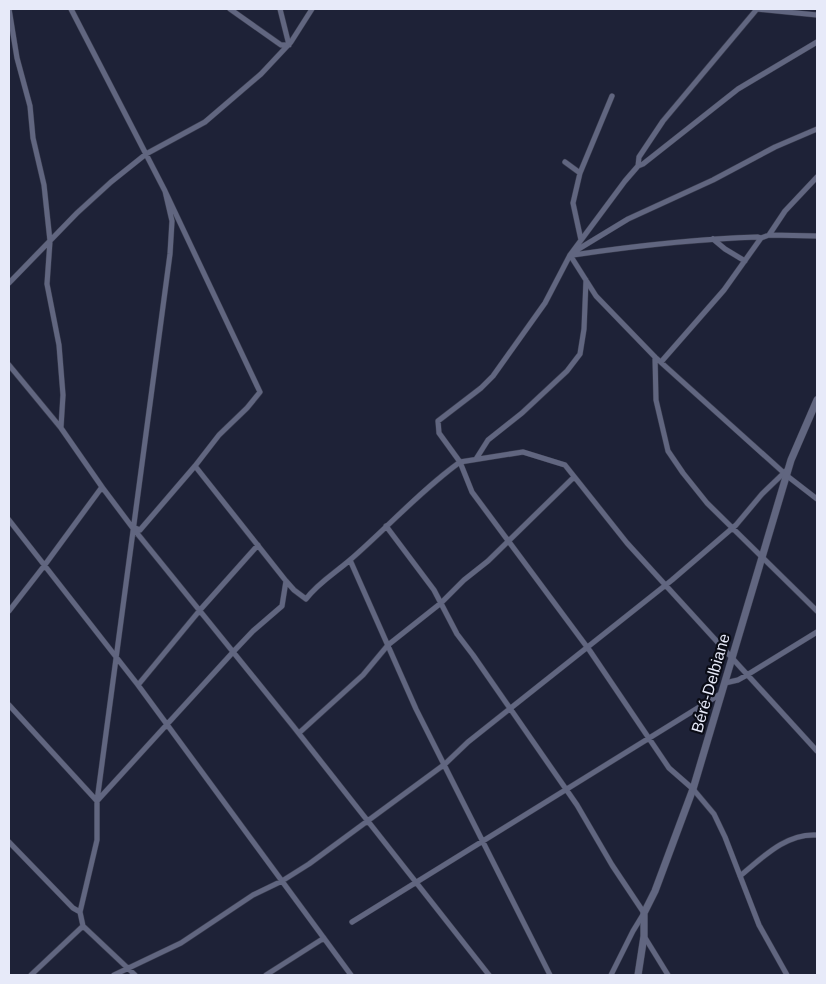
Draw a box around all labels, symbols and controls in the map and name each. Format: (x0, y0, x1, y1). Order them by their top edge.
street label: Béré-Delbiane (688, 632, 733, 735)

